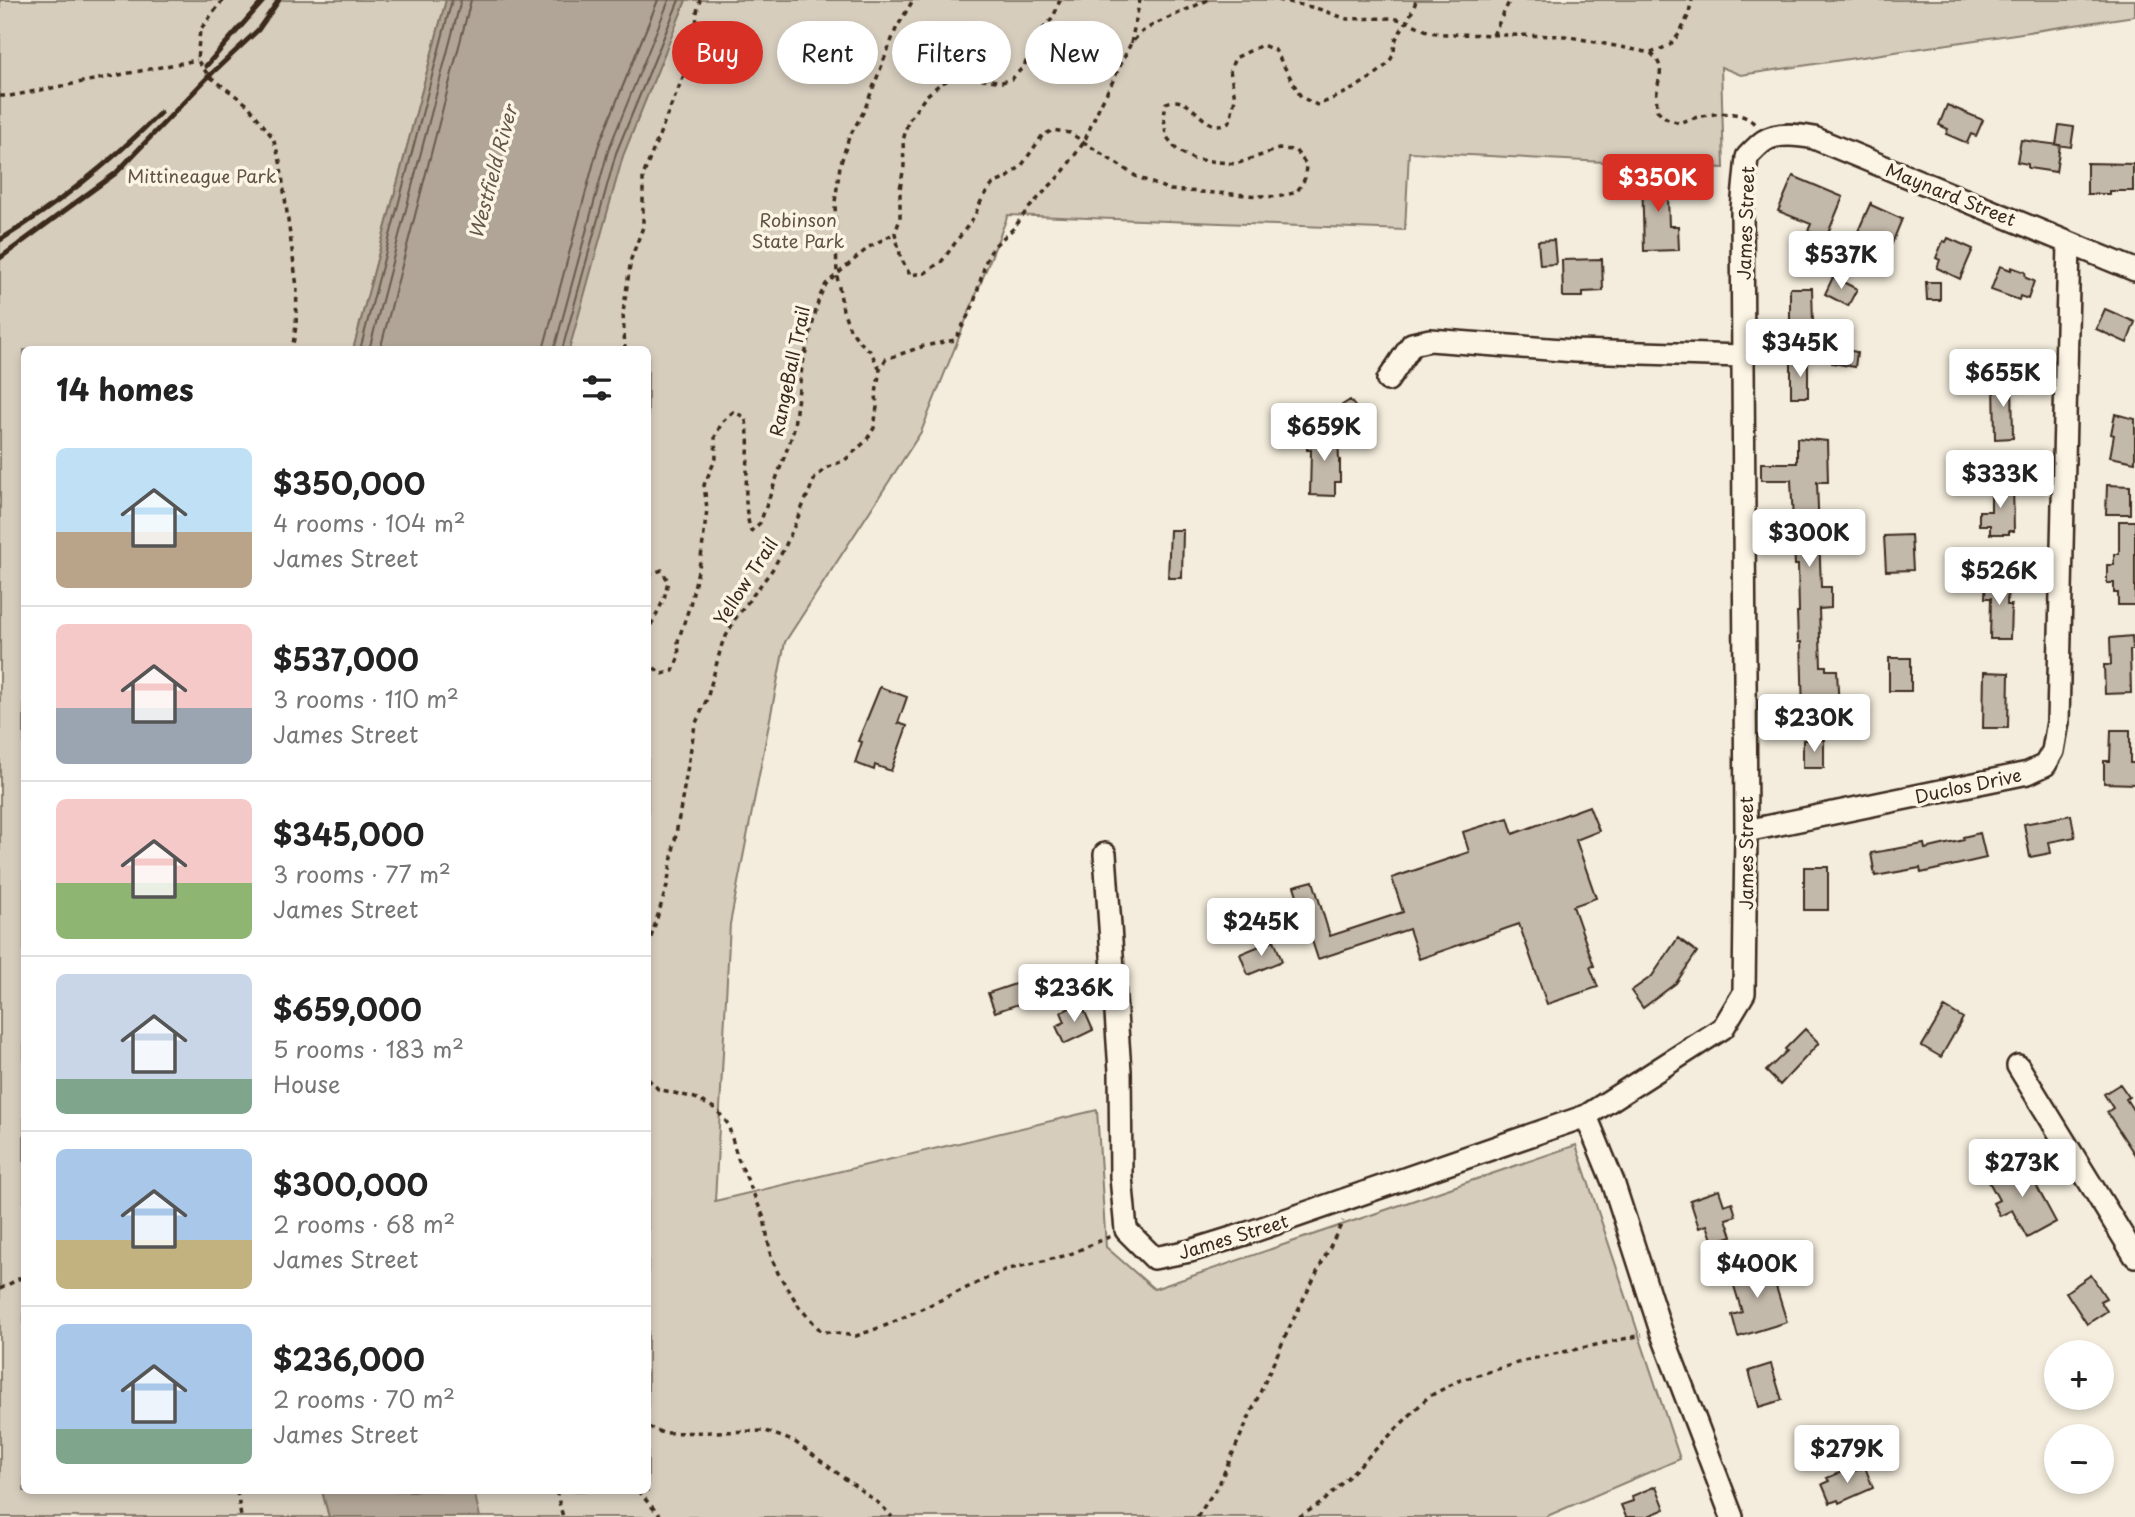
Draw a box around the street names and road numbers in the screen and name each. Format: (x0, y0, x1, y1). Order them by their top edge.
street label: Maynard Street (1882, 156, 2020, 232)
street label: James Street (1730, 166, 1760, 280)
street label: RangeBall Trail (762, 303, 816, 439)
street label: Yellow Trail (706, 532, 784, 630)
street label: Duclos Drive (1912, 761, 2024, 809)
street label: James Street (1732, 796, 1759, 910)
street label: James Street (1175, 1206, 1291, 1266)

